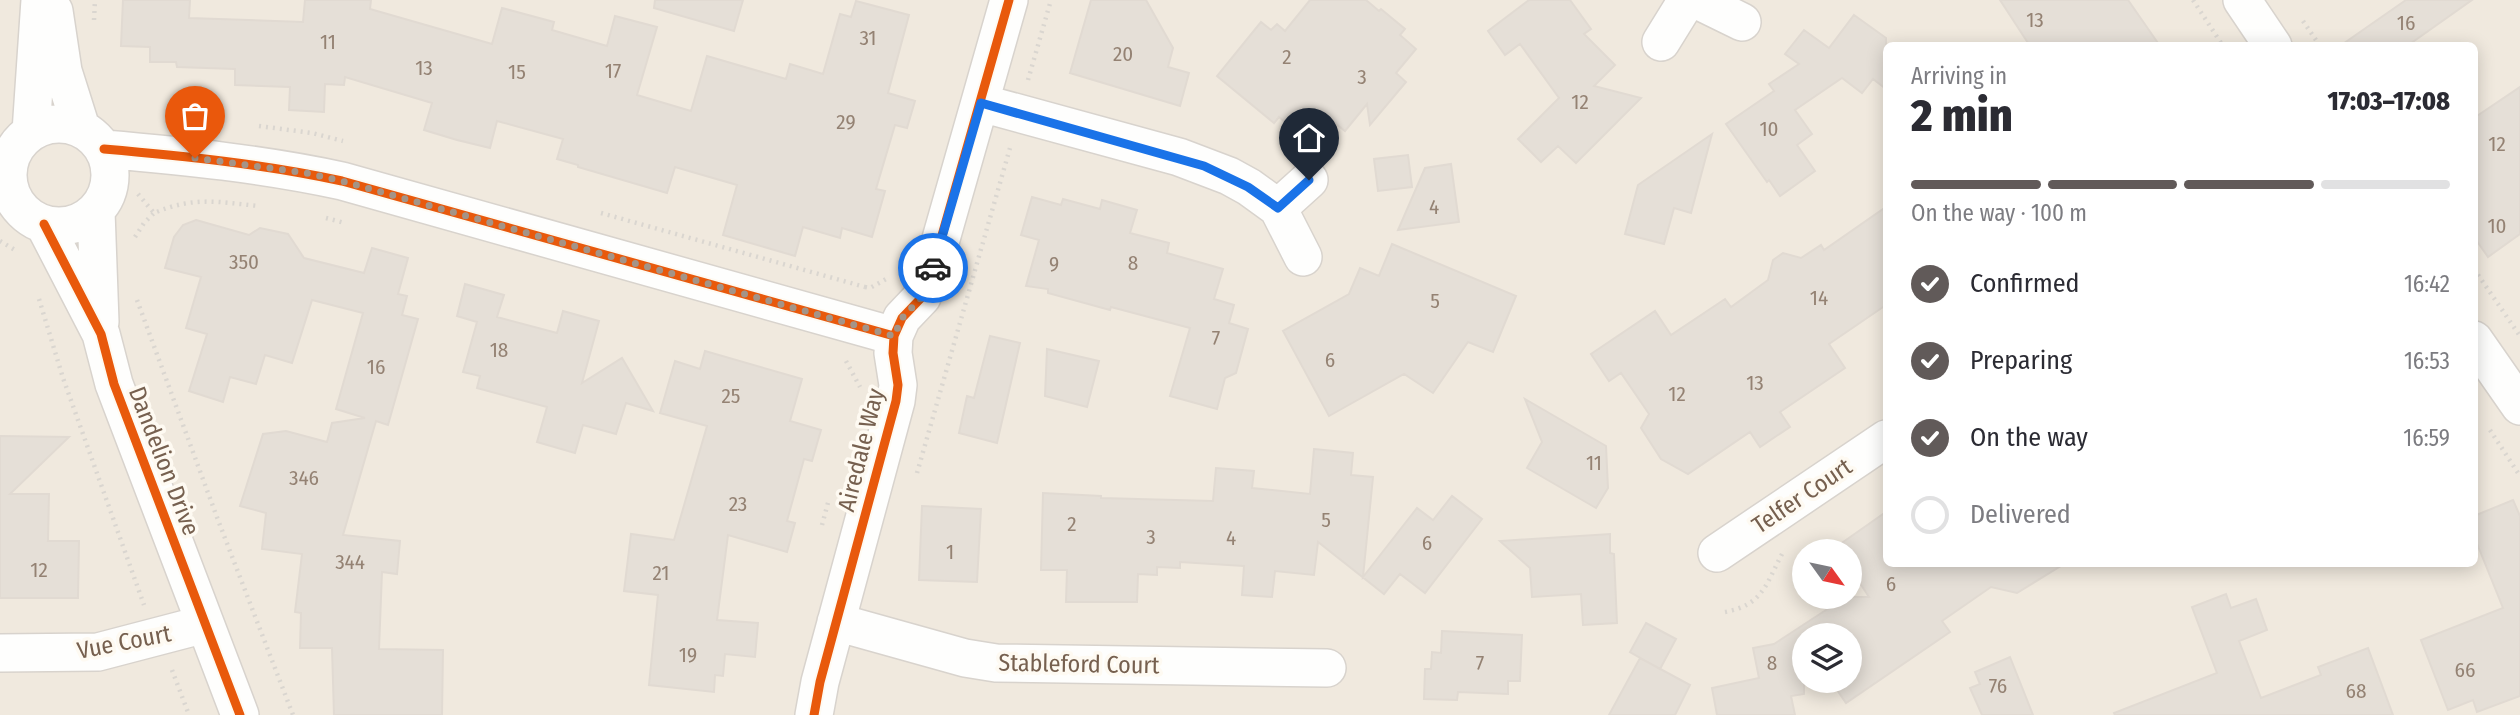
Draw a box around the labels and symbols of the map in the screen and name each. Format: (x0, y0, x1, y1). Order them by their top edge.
house number: 13 (2026, 7, 2044, 33)
house number: 16 (2397, 10, 2415, 36)
house number: 31 (859, 25, 877, 51)
house number: 11 (320, 29, 336, 55)
house number: 20 (1113, 41, 1133, 67)
house number: 2 (1282, 44, 1292, 70)
house number: 13 (415, 55, 433, 81)
house number: 17 (605, 58, 621, 84)
house number: 15 (508, 59, 526, 85)
house number: 3 (1357, 64, 1367, 90)
pin (165, 86, 225, 158)
house number: 12 (1571, 89, 1589, 115)
pin (1279, 108, 1339, 180)
house number: 29 (836, 109, 856, 135)
house number: 10 (1759, 116, 1779, 142)
house number: 12 (2488, 131, 2506, 157)
house number: 4 (1429, 194, 1439, 220)
house number: 10 (2487, 213, 2507, 239)
courier (898, 233, 968, 303)
house number: 350 (229, 249, 259, 275)
house number: 8 (1128, 250, 1138, 276)
house number: 9 (1049, 251, 1059, 277)
house number: 14 (1810, 285, 1828, 311)
house number: 5 (1430, 288, 1440, 314)
house number: 7 (1212, 325, 1220, 351)
house number: 18 (490, 337, 508, 363)
house number: 6 (1325, 347, 1335, 373)
house number: 16 (367, 354, 385, 380)
house number: 13 (1746, 370, 1764, 396)
house number: 12 (1668, 381, 1686, 407)
street label: Dandelion Drive (123, 383, 205, 539)
house number: 25 (722, 383, 740, 409)
street label: Airedale Way (832, 385, 890, 514)
house number: 11 (1586, 450, 1602, 476)
street label: Telfer Court (1747, 452, 1857, 540)
house number: 346 (289, 465, 319, 491)
house number: 23 (729, 491, 747, 517)
house number: 5 (1321, 507, 1331, 533)
house number: 2 (1067, 511, 1077, 537)
house number: 3 (1146, 524, 1156, 550)
house number: 4 (1226, 525, 1236, 551)
house number: 6 (1422, 530, 1432, 556)
house number: 1 (946, 539, 954, 565)
north arrow (1792, 539, 1862, 609)
house number: 344 (335, 549, 365, 575)
house number: 12 (30, 557, 48, 583)
house number: 21 (653, 560, 670, 586)
house number: 6 (1886, 571, 1896, 597)
street label: Vue Court (75, 619, 173, 665)
house number: 19 (679, 642, 697, 668)
street label: Stableford Court (998, 649, 1160, 679)
house number: 7 (1476, 650, 1484, 676)
house number: 8 (1767, 650, 1777, 676)
house number: 66 (2455, 657, 2475, 683)
house number: 76 (1989, 673, 2007, 699)
house number: 68 (2346, 678, 2366, 704)

